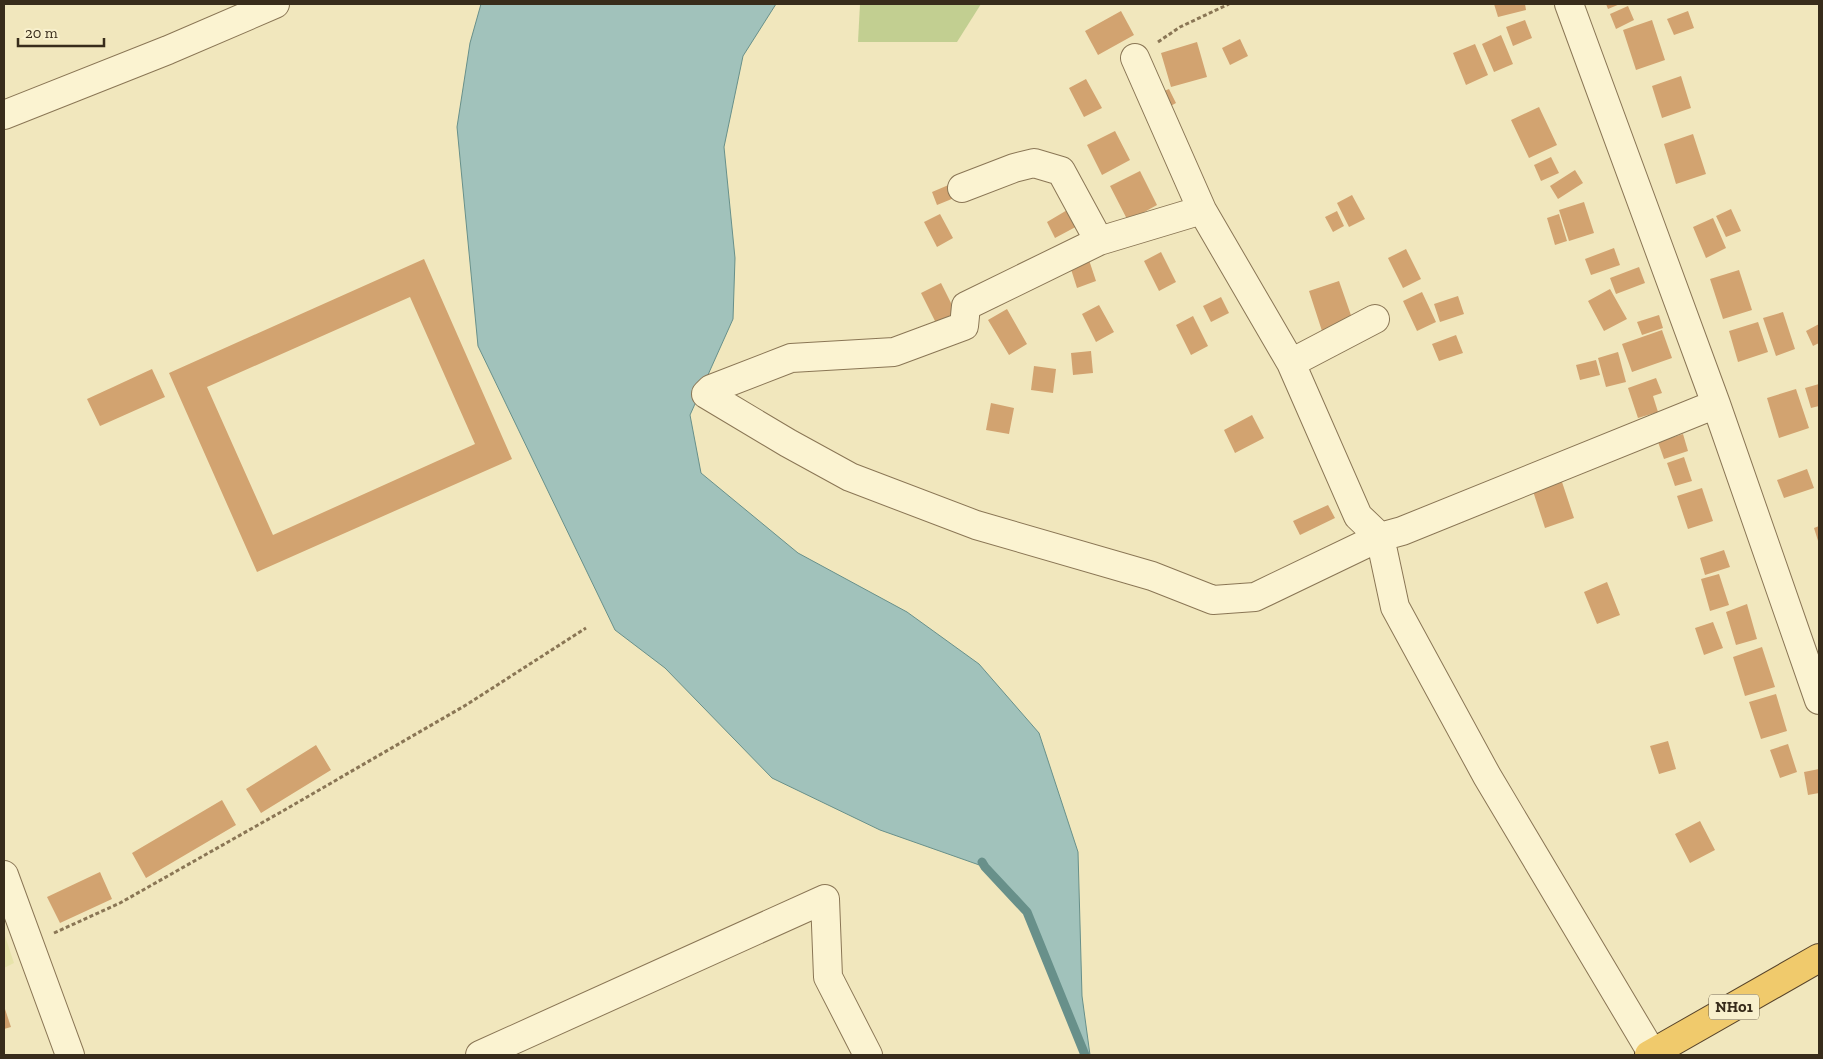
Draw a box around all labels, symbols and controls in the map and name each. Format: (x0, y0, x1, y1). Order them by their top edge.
scale bar (18, 15, 104, 47)
text: 20 m (25, 24, 58, 42)
road number: NH01 (1709, 994, 1759, 1020)

